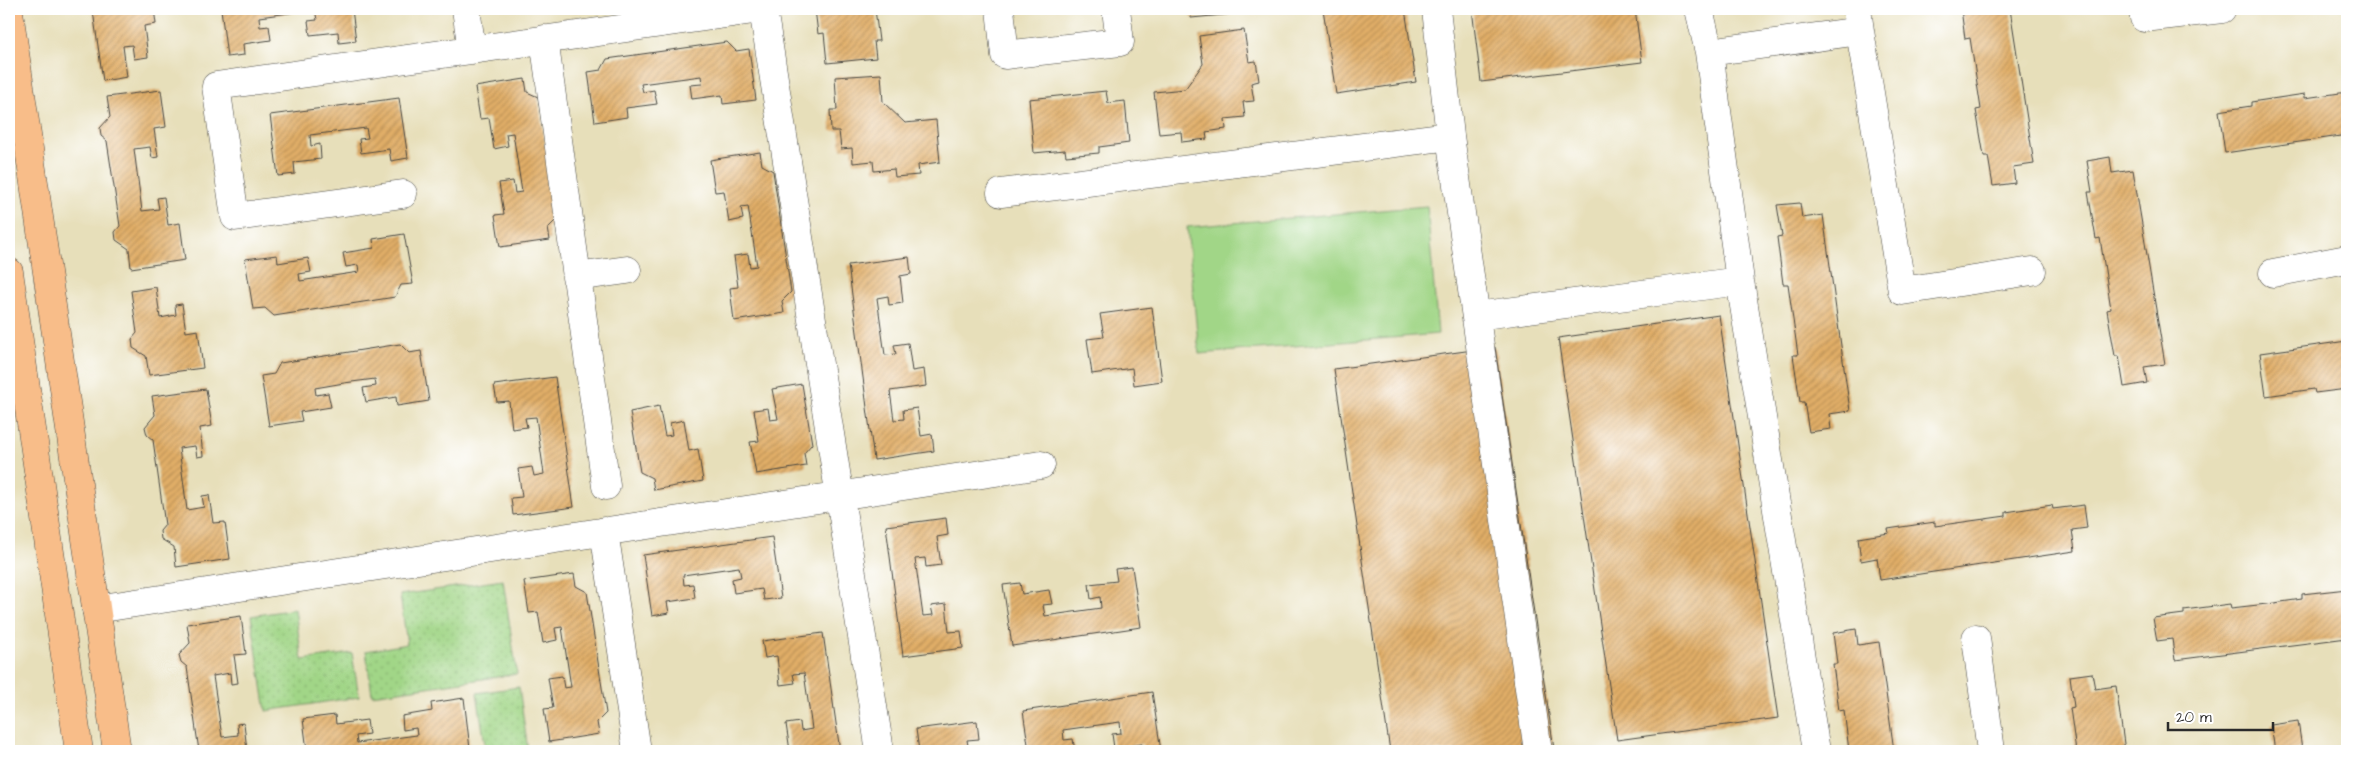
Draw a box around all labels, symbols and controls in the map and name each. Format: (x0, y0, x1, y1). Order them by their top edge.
scale bar (2168, 700, 2274, 732)
text: 20 m (2176, 707, 2212, 728)

